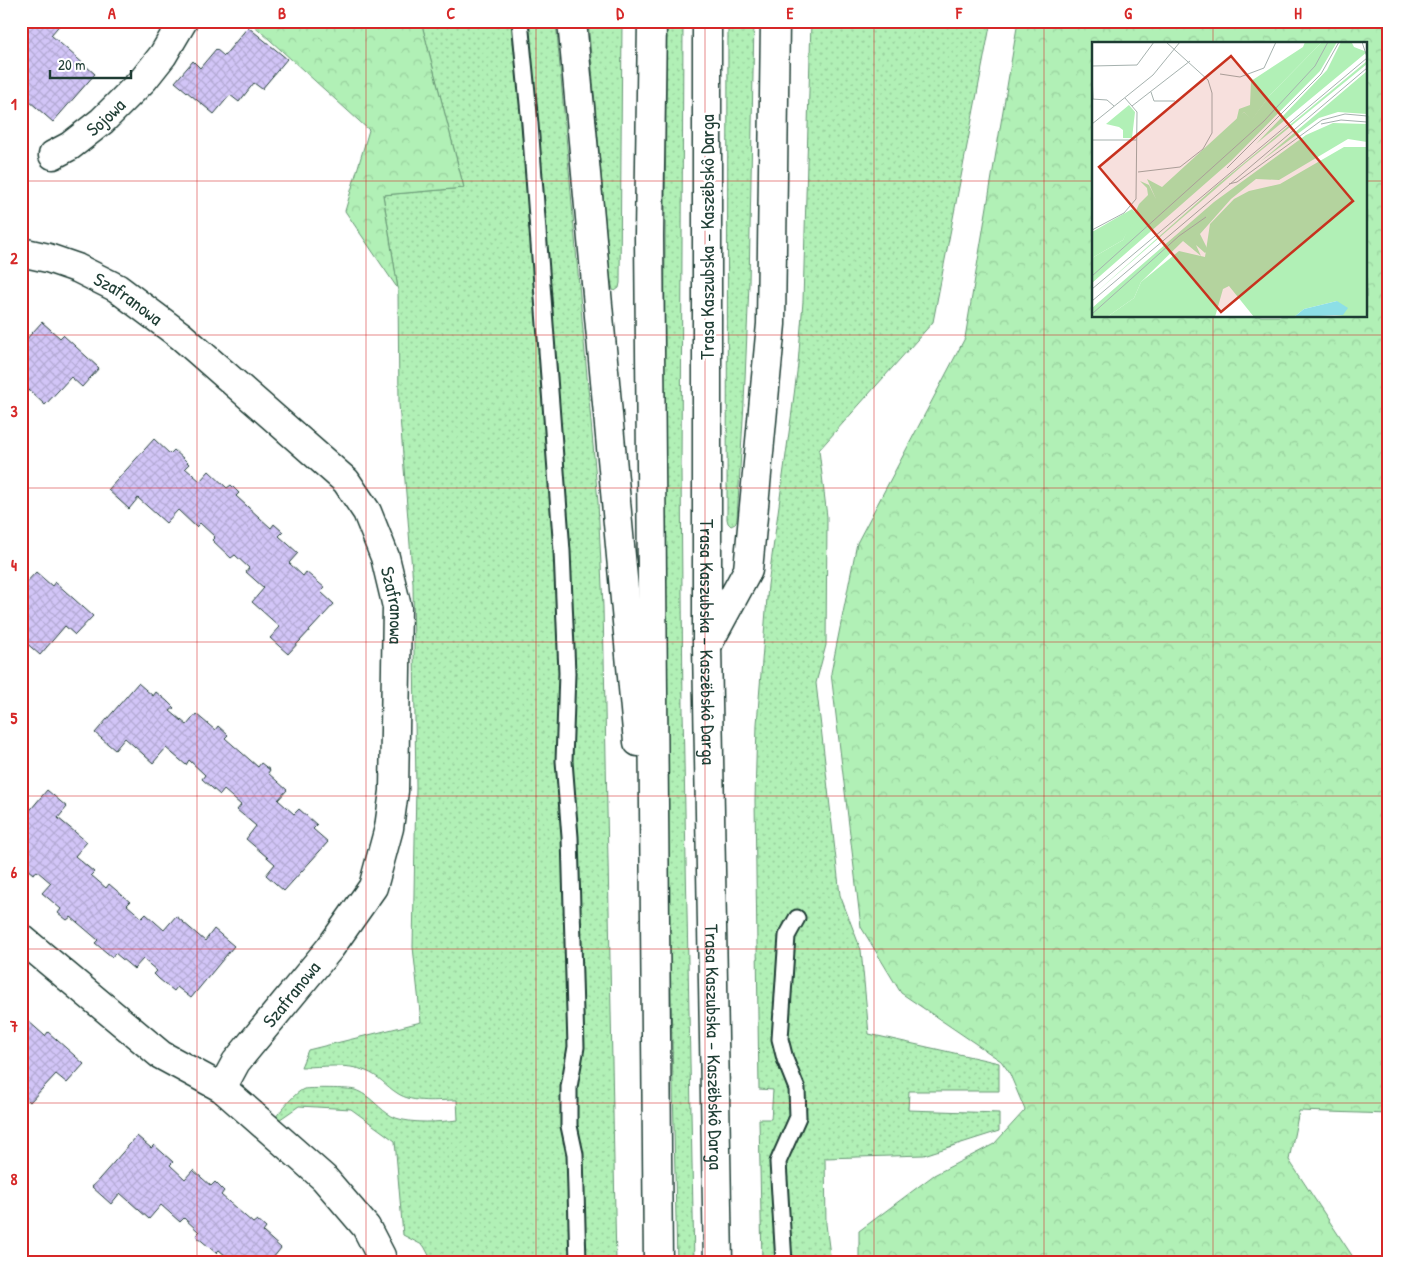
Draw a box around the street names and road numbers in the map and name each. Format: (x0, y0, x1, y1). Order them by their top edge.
street label: Sojowa (80, 92, 131, 142)
street label: Trasa Kaszubska – Kaszëbskô Darga (694, 114, 720, 360)
street label: Szafranowa (89, 266, 169, 331)
street label: Trasa Kaszubska – Kaszëbskô Darga (694, 519, 722, 766)
street label: Szafranowa (375, 564, 410, 645)
street label: Trasa Kaszubska – Kaszëbskô Darga (699, 924, 729, 1171)
street label: Szafranowa (256, 955, 326, 1033)

